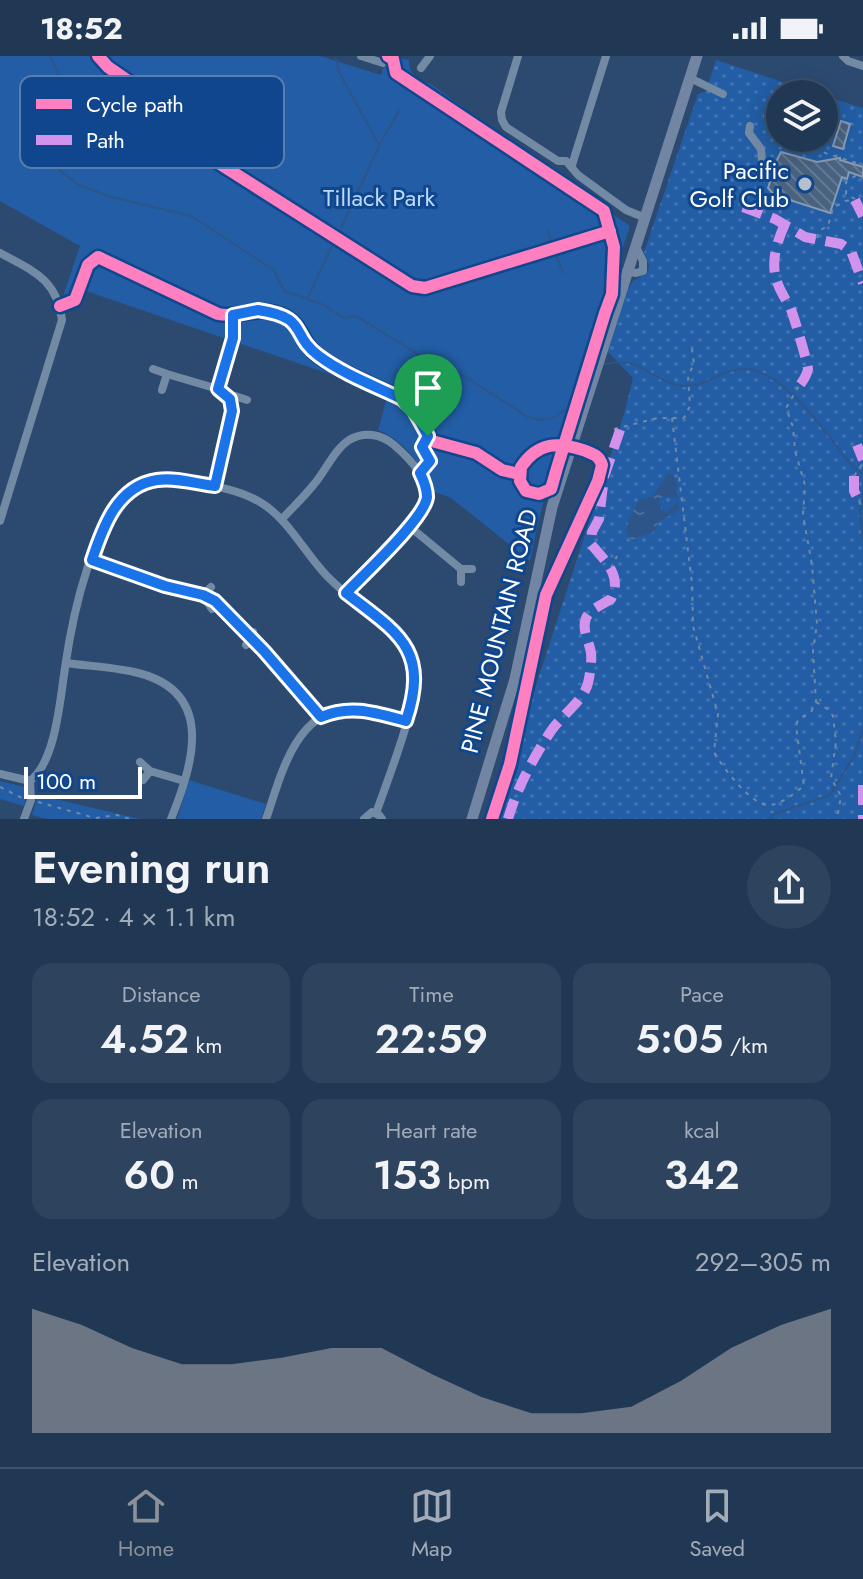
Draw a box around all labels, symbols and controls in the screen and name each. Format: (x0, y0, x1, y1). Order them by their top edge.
text: 18:52 (40, 7, 123, 50)
legend (20, 76, 284, 168)
map controls (766, 80, 838, 152)
button: layers (766, 80, 838, 152)
text: Cycle path (86, 88, 184, 120)
text: Path (86, 124, 125, 156)
place label: Pacific Golf Club (689, 153, 789, 216)
marker: Pacific Golf Club (796, 175, 814, 193)
park label: Tillack Park (323, 180, 435, 215)
pin (394, 354, 462, 436)
icon: arrive (406, 366, 450, 410)
street label: PINE MOUNTAIN ROAD (452, 505, 546, 757)
scale bar (24, 763, 142, 799)
text: 100 m (36, 765, 96, 797)
text: Evening run (32, 836, 271, 900)
button: share (747, 845, 831, 929)
text: 18:52 · 4 × 1.1 km (32, 898, 236, 936)
text: Distance (122, 978, 201, 1010)
text: Time (409, 978, 454, 1010)
text: Pace (680, 978, 724, 1010)
text: 4.52 (100, 1010, 189, 1068)
text: 22:59 (375, 1010, 488, 1068)
text: 5:05 (635, 1010, 723, 1068)
text: km (189, 1029, 222, 1061)
text: /km (723, 1029, 768, 1061)
text: Elevation (120, 1114, 203, 1146)
text: Heart rate (386, 1114, 477, 1146)
text: kcal (684, 1114, 720, 1146)
text: 60 (124, 1146, 175, 1204)
text: 153 (373, 1146, 441, 1204)
text: 342 (664, 1146, 740, 1204)
text: m (175, 1165, 199, 1197)
text: bpm (441, 1165, 490, 1197)
text: Elevation (32, 1243, 130, 1281)
text: 292–305 m (695, 1243, 831, 1281)
tab: Home (118, 1484, 174, 1564)
tab: Map (410, 1484, 454, 1564)
tab: Saved (689, 1484, 745, 1564)

